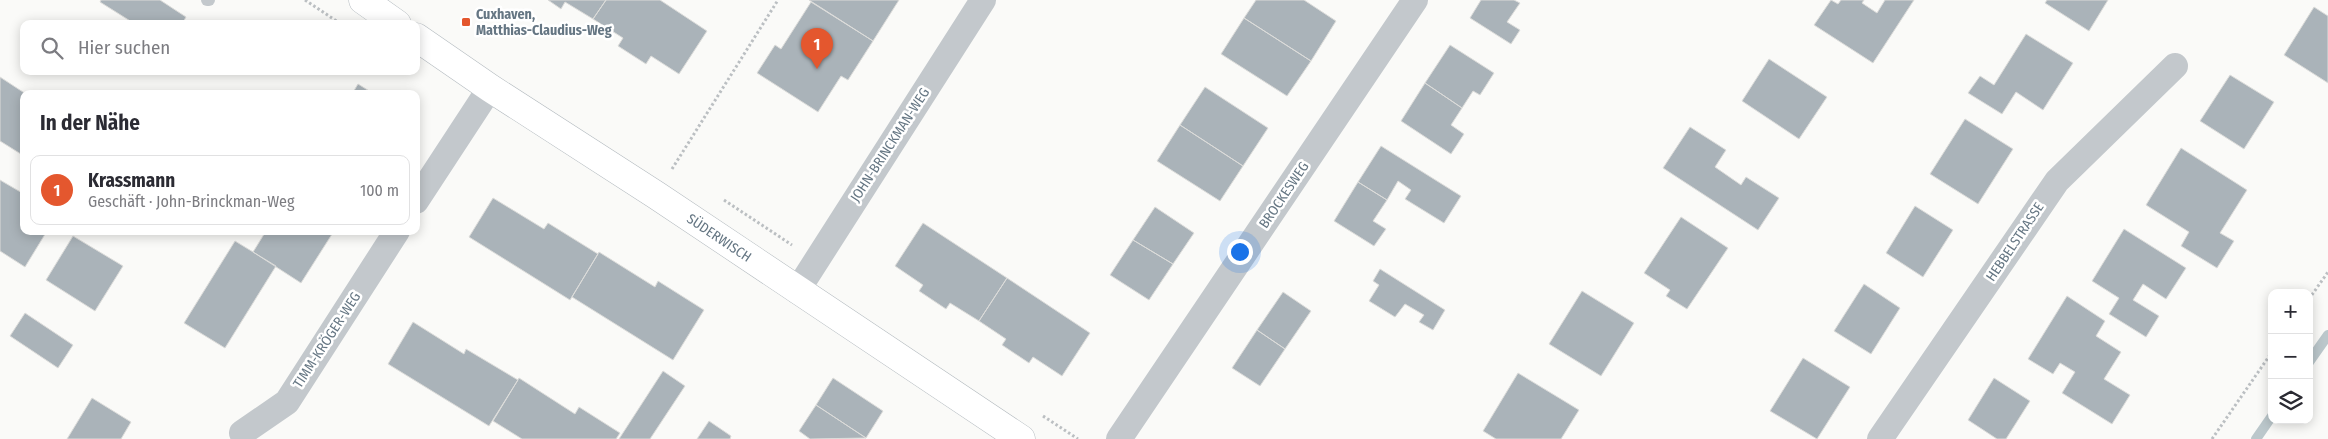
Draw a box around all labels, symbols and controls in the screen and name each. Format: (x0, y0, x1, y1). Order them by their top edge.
place label: Cuxhaven, Matthias-Claudius-Weg (476, 6, 612, 39)
marker: Cuxhaven, Matthias-Claudius-Weg (460, 16, 472, 28)
search box (20, 20, 420, 75)
pin: 1 (801, 28, 833, 69)
icon: search (38, 34, 66, 62)
text: Hier suchen (78, 36, 170, 59)
street label: JOHN-BRINCKMAN-WEG (847, 85, 933, 205)
text: In der Nähe (40, 110, 140, 136)
street label: BROCKESWEG (1256, 158, 1312, 232)
text: Krassmann (88, 169, 175, 192)
text: 1 (54, 181, 60, 200)
text: 100 m (360, 181, 399, 200)
text: Geschäft · John-Brinckman-Weg (88, 192, 294, 211)
street label: HEBBELSTRASSE (1982, 199, 2048, 285)
street label: SÜDERWISCH (683, 209, 755, 266)
your location (1227, 239, 1253, 265)
street label: TIMM-KRÖGER-WEG (289, 288, 364, 391)
map controls (2268, 289, 2313, 424)
button: + (2268, 289, 2313, 334)
button: − (2268, 334, 2313, 379)
button: layers (2268, 379, 2313, 424)

